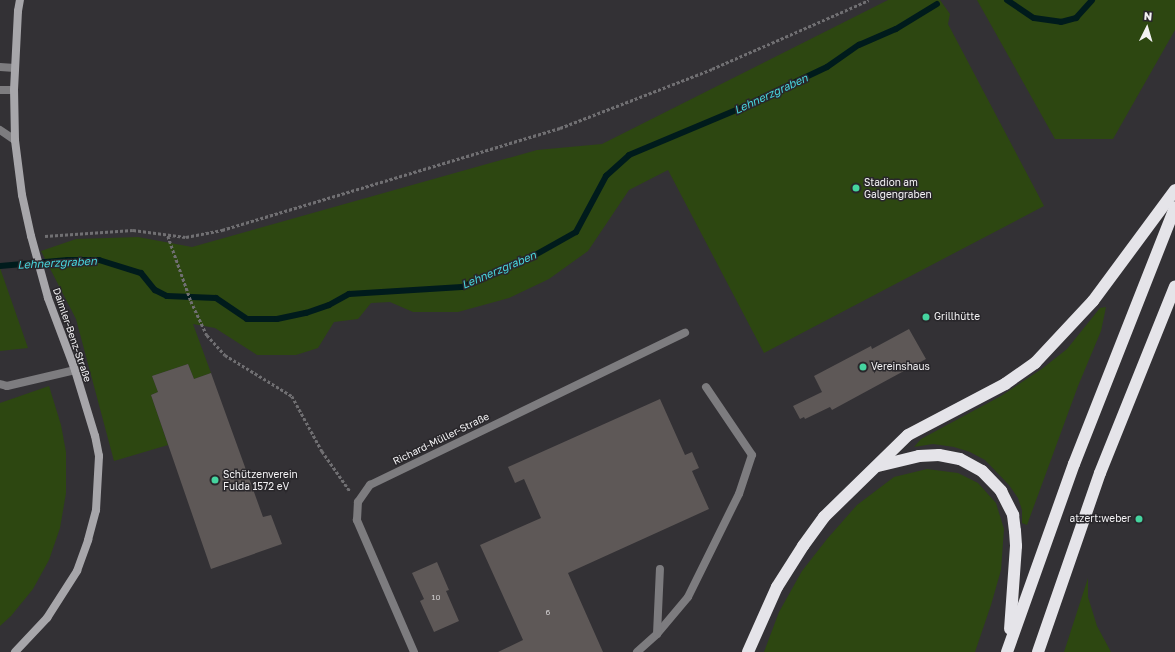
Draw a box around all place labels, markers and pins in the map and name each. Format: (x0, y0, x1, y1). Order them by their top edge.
place label: Stadion am Galgengraben (864, 176, 932, 200)
marker: Stadion am Galgengraben (851, 183, 861, 193)
place label: Grillhütte (934, 311, 980, 323)
marker: Grillhütte (921, 312, 931, 322)
place label: Vereinshaus (871, 361, 930, 373)
marker: Vereinshaus (858, 362, 868, 372)
place label: Schützenverein Fulda 1572 eV (223, 468, 298, 492)
marker: Schützenverein Fulda 1572 eV (210, 475, 220, 485)
place label: atzert:weber (1070, 513, 1131, 525)
marker: atzert:weber (1134, 514, 1144, 524)

